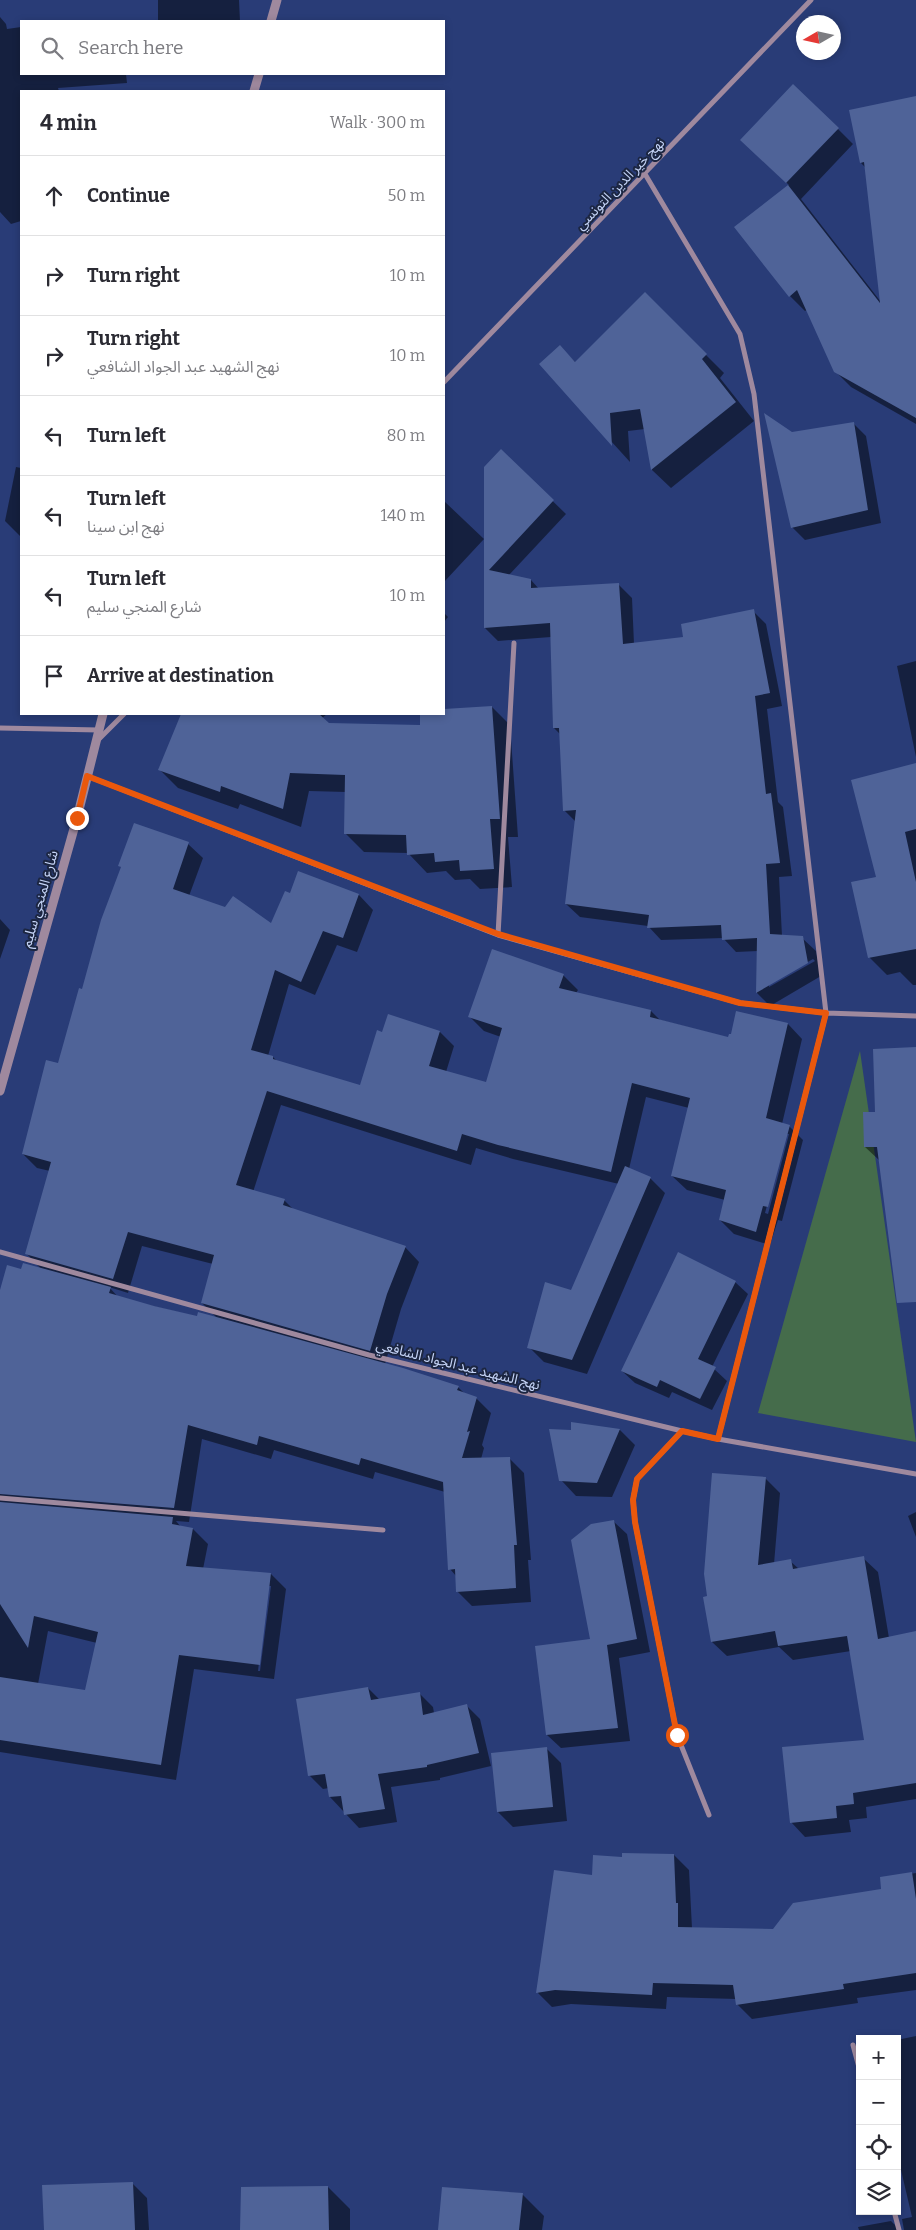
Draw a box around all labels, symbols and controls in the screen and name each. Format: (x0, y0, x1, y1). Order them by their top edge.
north arrow (796, 15, 841, 60)
search box (20, 20, 445, 75)
icon: search (38, 34, 66, 62)
text: Search here (78, 36, 183, 59)
text: 4 min (40, 110, 97, 136)
text: Walk · 300 m (330, 113, 425, 132)
street label: نهج خير الدين التونسي (572, 134, 670, 235)
icon: ahead (40, 182, 68, 210)
text: Continue (87, 184, 170, 207)
text: 50 m (388, 186, 425, 205)
icon: right (40, 262, 68, 290)
text: Turn right (87, 264, 180, 287)
text: 10 m (390, 266, 425, 285)
text: Turn right (87, 327, 180, 350)
icon: right (40, 342, 68, 370)
text: 10 m (390, 346, 425, 365)
text: نهج الشهيد عبد الجواد الشافعي (87, 357, 279, 376)
icon: left (40, 422, 68, 450)
text: Turn left (87, 424, 166, 447)
text: 80 m (387, 426, 425, 445)
text: Turn left (87, 487, 166, 510)
icon: left (40, 502, 68, 530)
text: 140 m (380, 506, 425, 525)
text: نهج ابن سينا (87, 517, 165, 536)
text: Turn left (87, 567, 166, 590)
icon: left (40, 582, 68, 610)
text: 10 m (390, 586, 425, 605)
text: شارع المنجي سليم (87, 597, 202, 616)
icon: arrive (40, 662, 68, 690)
text: Arrive at destination (87, 664, 274, 687)
route end (66, 807, 89, 830)
street label: شارع المنجي سليم (18, 848, 64, 950)
street label: نهج الشهيد عبد الجواد الشافعي (374, 1336, 542, 1396)
route start (666, 1724, 689, 1747)
map controls (856, 2035, 901, 2215)
button: + (856, 2035, 901, 2080)
button: − (856, 2080, 901, 2125)
button: locate (856, 2125, 901, 2170)
button: layers (856, 2170, 901, 2215)

